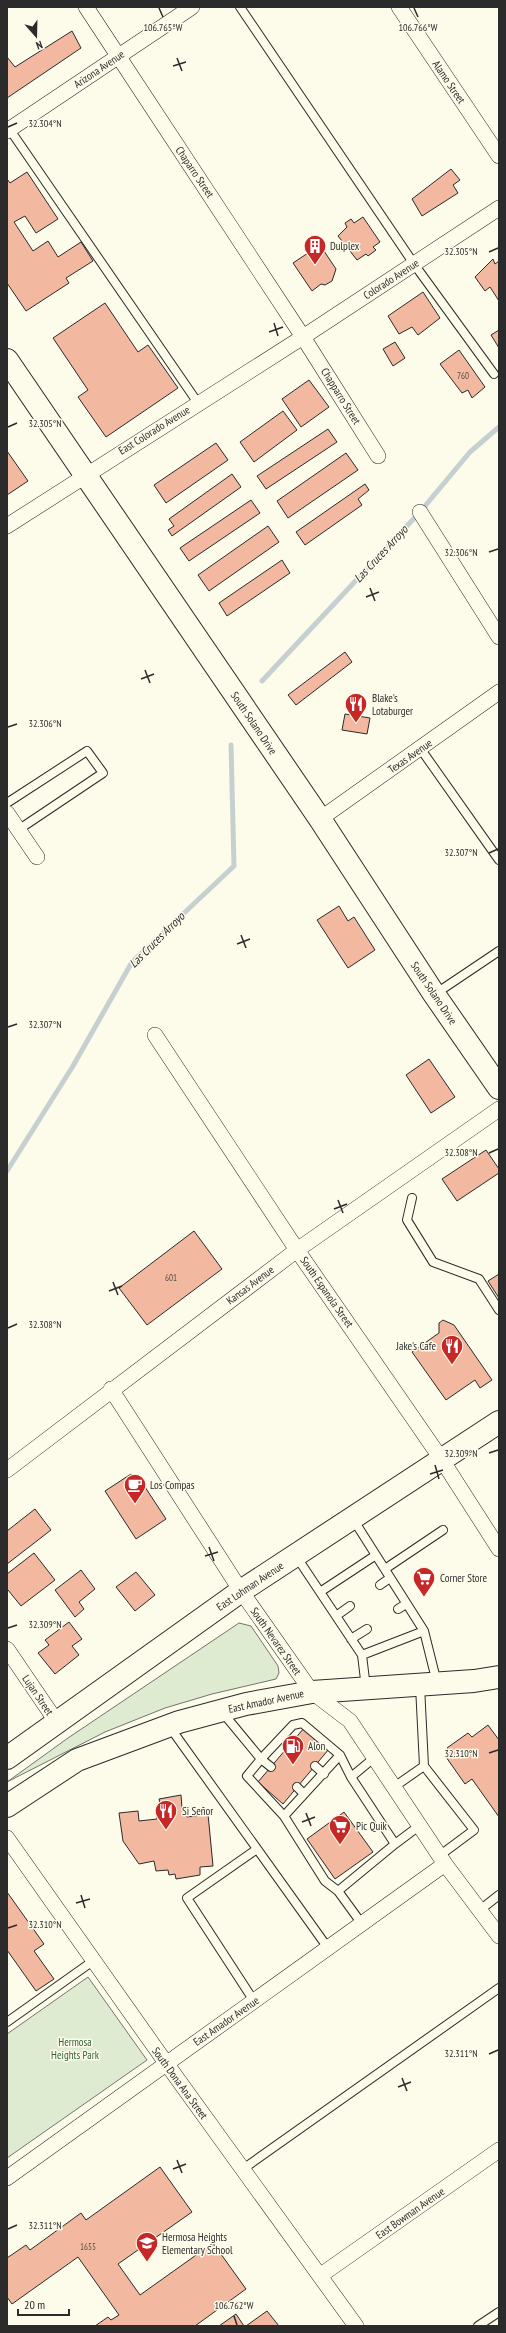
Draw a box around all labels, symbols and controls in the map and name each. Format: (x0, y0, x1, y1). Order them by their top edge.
north arrow (16, 16, 56, 56)
text: 106.765°W (144, 21, 183, 34)
text: 106.766°W (399, 21, 438, 34)
text: N (34, 38, 45, 53)
street label: Arizona Avenue (71, 47, 127, 91)
street label: Alamo Street (429, 58, 469, 106)
text: 32.304°N (28, 117, 62, 130)
street label: Chaparro Street (173, 143, 217, 201)
building icon: Dulplex (302, 233, 328, 266)
place label: Dulplex (330, 239, 360, 253)
text: 32.305°N (444, 245, 478, 258)
street label: Colorado Avenue (361, 256, 422, 302)
street label: Chapparro Street (318, 365, 364, 427)
house number: 760 (457, 370, 469, 381)
street label: East Colorado Avenue (116, 402, 193, 458)
text: 32.305°N (28, 417, 62, 430)
water label: Las Cruces Arroyo (350, 521, 411, 585)
text: 32.306°N (444, 546, 478, 559)
street label: South Solano Drive (228, 689, 280, 757)
restaurant icon: Blake's Lotaburger (343, 691, 369, 724)
place label: Blake's Lotaburger (372, 691, 413, 718)
text: 32.306°N (28, 717, 62, 730)
street label: Texas Avenue (385, 735, 435, 776)
text: 32.307°N (444, 846, 478, 859)
water label: Las Cruces Arroyo (126, 908, 188, 971)
street label: South Solano Drive (408, 959, 460, 1027)
text: 32.307°N (28, 1018, 62, 1031)
text: 32.308°N (444, 1146, 478, 1159)
street label: South Espanola Street (297, 1254, 357, 1330)
street label: Kansas Avenue (223, 1262, 277, 1307)
house number: 601 (165, 1272, 177, 1283)
text: 32.308°N (28, 1318, 62, 1331)
restaurant icon: Jake's Cafe (439, 1333, 465, 1366)
place label: Jake's Cafe (395, 1339, 436, 1353)
text: 32.309°N (444, 1447, 478, 1460)
cafe icon: Los Compas (122, 1472, 148, 1505)
place label: Los Compas (150, 1478, 195, 1492)
street label: East Lohman Avenue (214, 1558, 287, 1614)
supermarket icon: Corner Store (411, 1565, 437, 1598)
place label: Corner Store (440, 1571, 488, 1585)
street label: South Nevarez Street (247, 1604, 305, 1678)
text: 32.309°N (28, 1618, 62, 1631)
street label: Lujan Street (19, 1672, 57, 1718)
street label: East Amador Avenue (227, 1686, 306, 1716)
fuel station icon: Alon (280, 1733, 306, 1766)
place label: Alon (308, 1739, 326, 1753)
text: 32.310°N (444, 1747, 478, 1760)
restaurant icon: Si Señor (153, 1798, 179, 1831)
place label: Si Señor (182, 1804, 213, 1818)
supermarket icon: Pic Quik (327, 1813, 353, 1846)
place label: Pic Quik (356, 1819, 388, 1833)
text: 32.310°N (28, 1918, 62, 1931)
street label: East Amador Avenue (190, 1993, 262, 2049)
park label: Hermosa Heights Park (51, 2035, 100, 2062)
street label: South Dona Ana Street (149, 2044, 211, 2122)
text: 32.311°N (444, 2047, 478, 2060)
street label: East Bowman Avenue (373, 2184, 447, 2242)
text: 32.311°N (28, 2219, 62, 2232)
school or university icon: Hermosa Heights Elementary School (134, 2230, 160, 2263)
place label: Hermosa Heights Elementary School (162, 2230, 233, 2257)
house number: 1655 (80, 2241, 96, 2252)
scale bar (18, 2291, 69, 2317)
text: 20 m (24, 2297, 45, 2312)
text: 106.762°W (215, 2299, 254, 2312)

